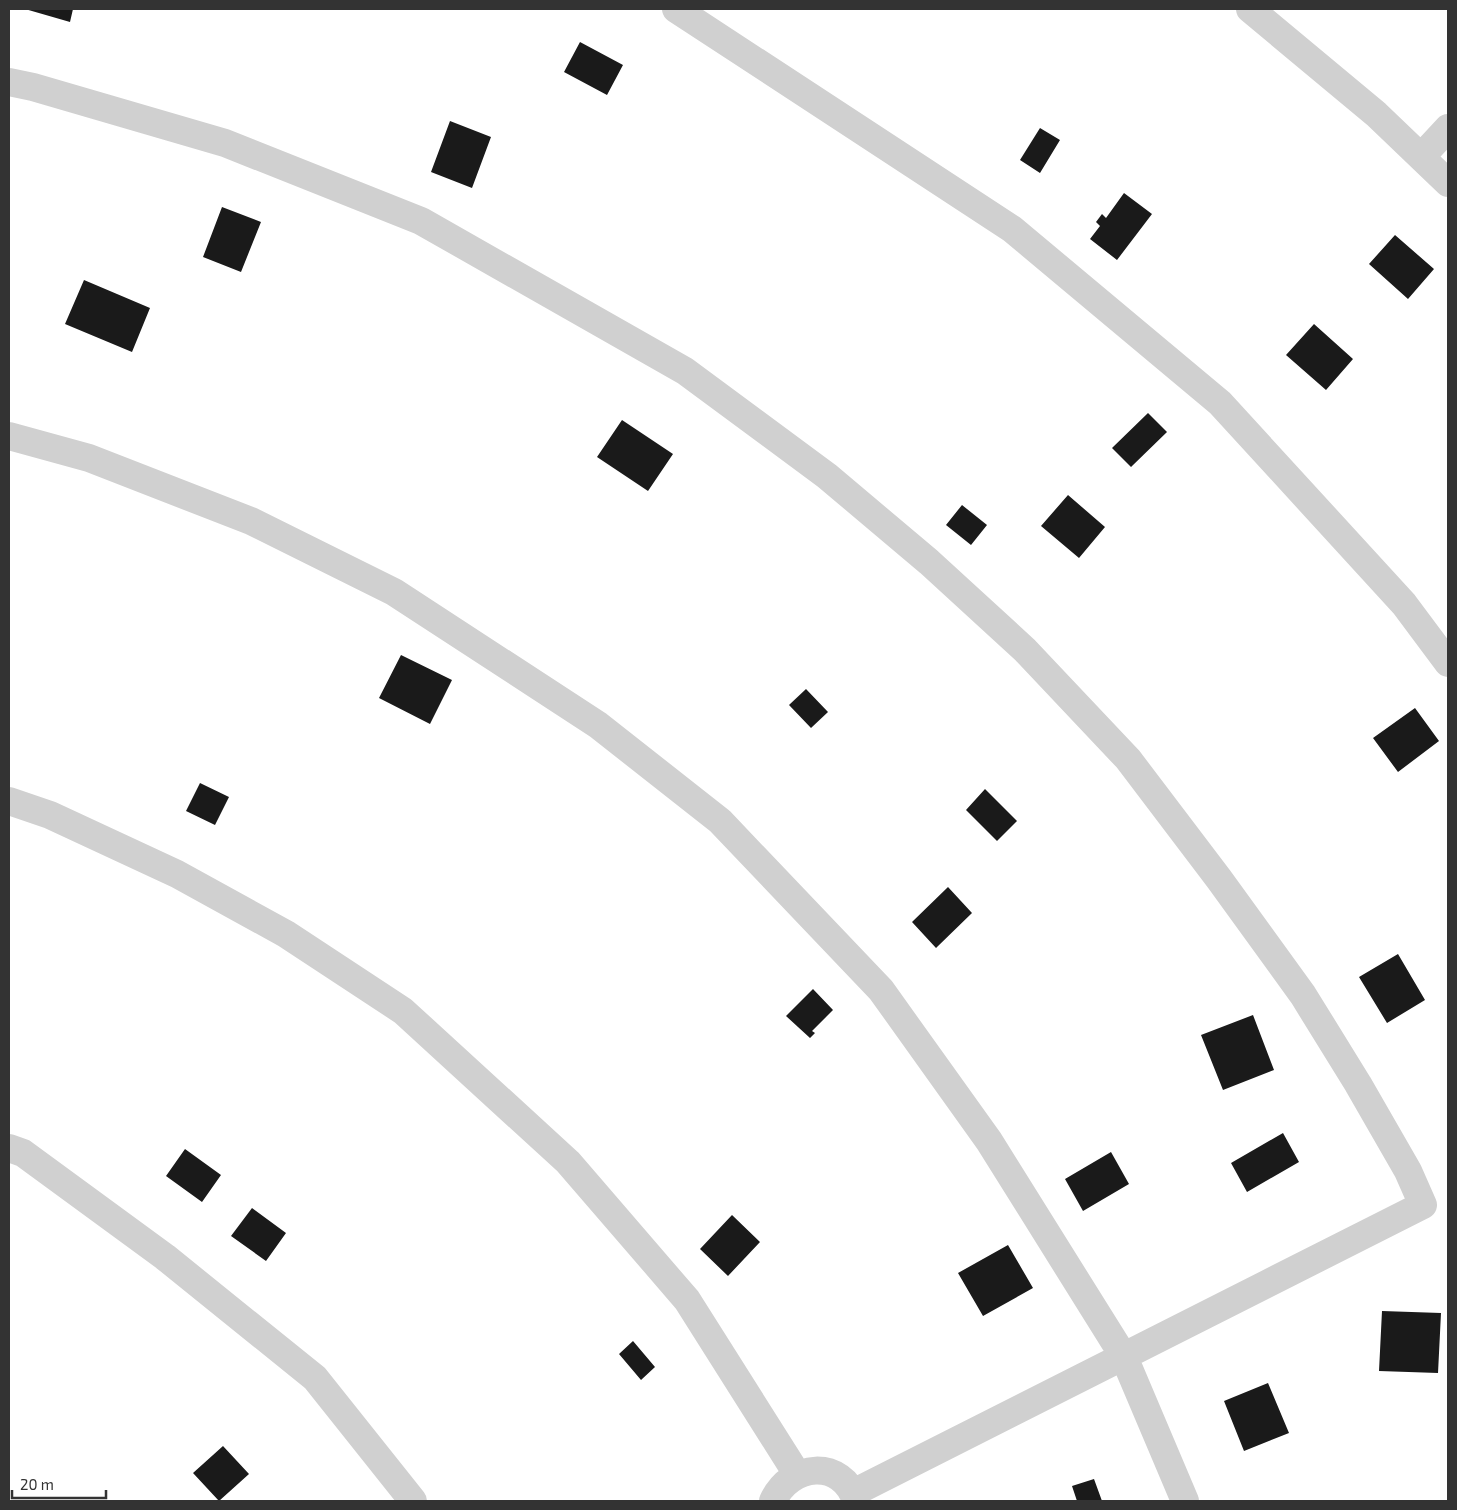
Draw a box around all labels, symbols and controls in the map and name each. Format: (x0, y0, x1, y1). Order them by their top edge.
scale bar (12, 1468, 106, 1500)
text: 20 m (20, 1475, 54, 1493)

